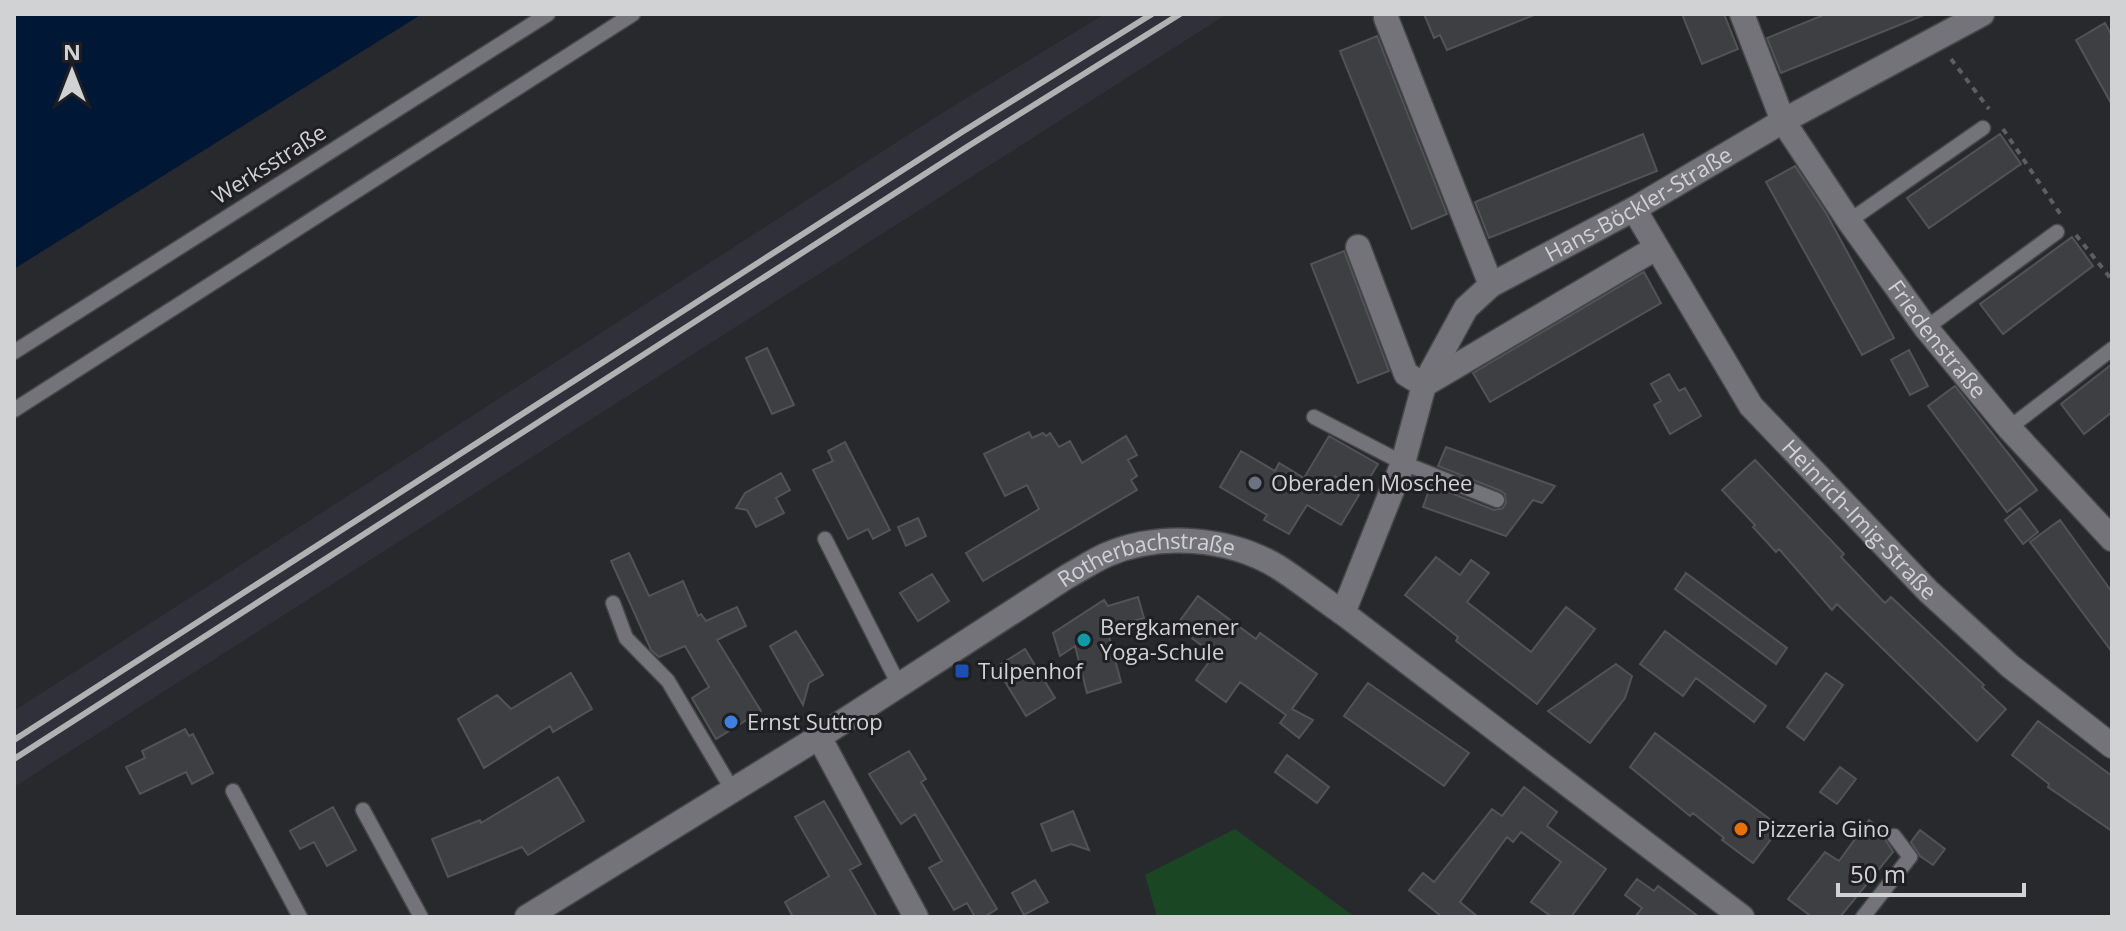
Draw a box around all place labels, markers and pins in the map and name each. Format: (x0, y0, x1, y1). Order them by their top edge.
place label: Oberaden Moschee (1271, 467, 1472, 497)
marker: Oberaden Moschee (1246, 474, 1264, 492)
place label: Bergkamener Yoga-Schule (1100, 611, 1239, 666)
marker: Bergkamener Yoga-Schule (1075, 631, 1093, 649)
place label: Tulpenhof (978, 655, 1084, 685)
marker: Tulpenhof (953, 662, 971, 680)
place label: Ernst Suttrop (747, 706, 883, 736)
marker: Ernst Suttrop (722, 713, 740, 731)
place label: Pizzeria Gino (1757, 813, 1890, 843)
marker: Pizzeria Gino (1732, 820, 1750, 838)

